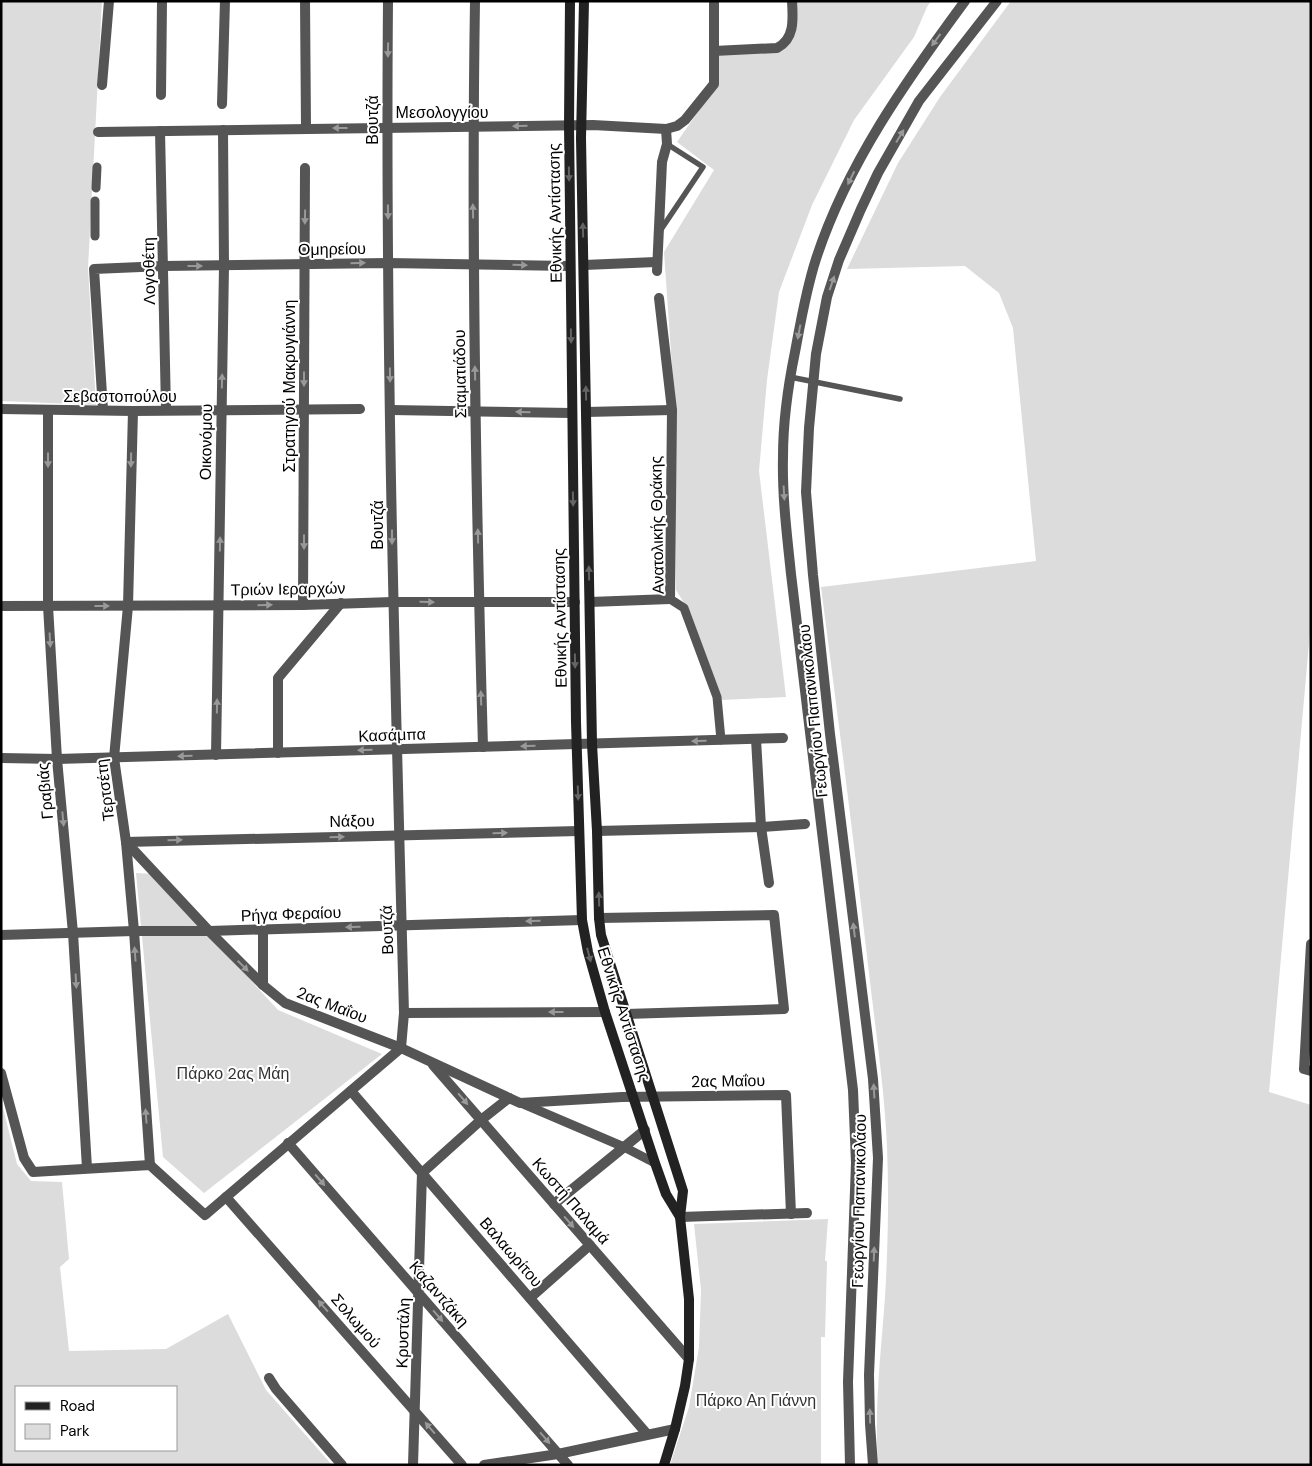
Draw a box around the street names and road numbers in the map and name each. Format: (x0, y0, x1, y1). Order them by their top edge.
street label: Βουτζά (362, 95, 383, 145)
street label: Μεσολογγίου (396, 102, 488, 123)
street label: Εθνικής Αντίστασης (543, 143, 567, 283)
street label: Λογοθέτη (138, 237, 160, 305)
street label: Ομηρείου (298, 238, 366, 260)
street label: Στρατηγού Μακρυγιάννη (279, 299, 300, 473)
street label: Σταματιάδου (449, 330, 471, 418)
street label: Σεβαστοπούλου (63, 386, 177, 407)
street label: Οικονόμου (195, 404, 217, 480)
street label: Ανατολικής Θράκης (645, 455, 669, 594)
street label: Βουτζά (367, 500, 388, 550)
street label: Εθνικής Αντίστασης (548, 548, 572, 688)
street label: Τριών Ιεραρχών (230, 578, 346, 600)
street label: Γεωργίου Παπανικολάου (793, 623, 833, 799)
street label: Κασάμπα (358, 723, 426, 747)
street label: Τερτσέτη (91, 758, 119, 822)
street label: Γραβιάς (32, 761, 58, 820)
street label: Νάξου (329, 810, 375, 832)
street label: Ρήγα Φεραίου (240, 902, 342, 926)
street label: Βουτζά (376, 905, 398, 955)
street label: Εθνικής Αντίστασης (592, 944, 656, 1084)
street label: 2ας Μαΐου (294, 982, 370, 1028)
street label: 2ας Μαΐου (691, 1070, 765, 1092)
street label: Γεωργίου Παπανικολάου (847, 1114, 871, 1288)
street label: Κωστή Παλαμά (527, 1153, 615, 1249)
street label: Βαλαωρίτου (475, 1213, 547, 1291)
street label: Καζαντζάκη (404, 1256, 474, 1332)
street label: Σολωμού (327, 1289, 385, 1353)
street label: Κρυστάλη (391, 1297, 415, 1369)

